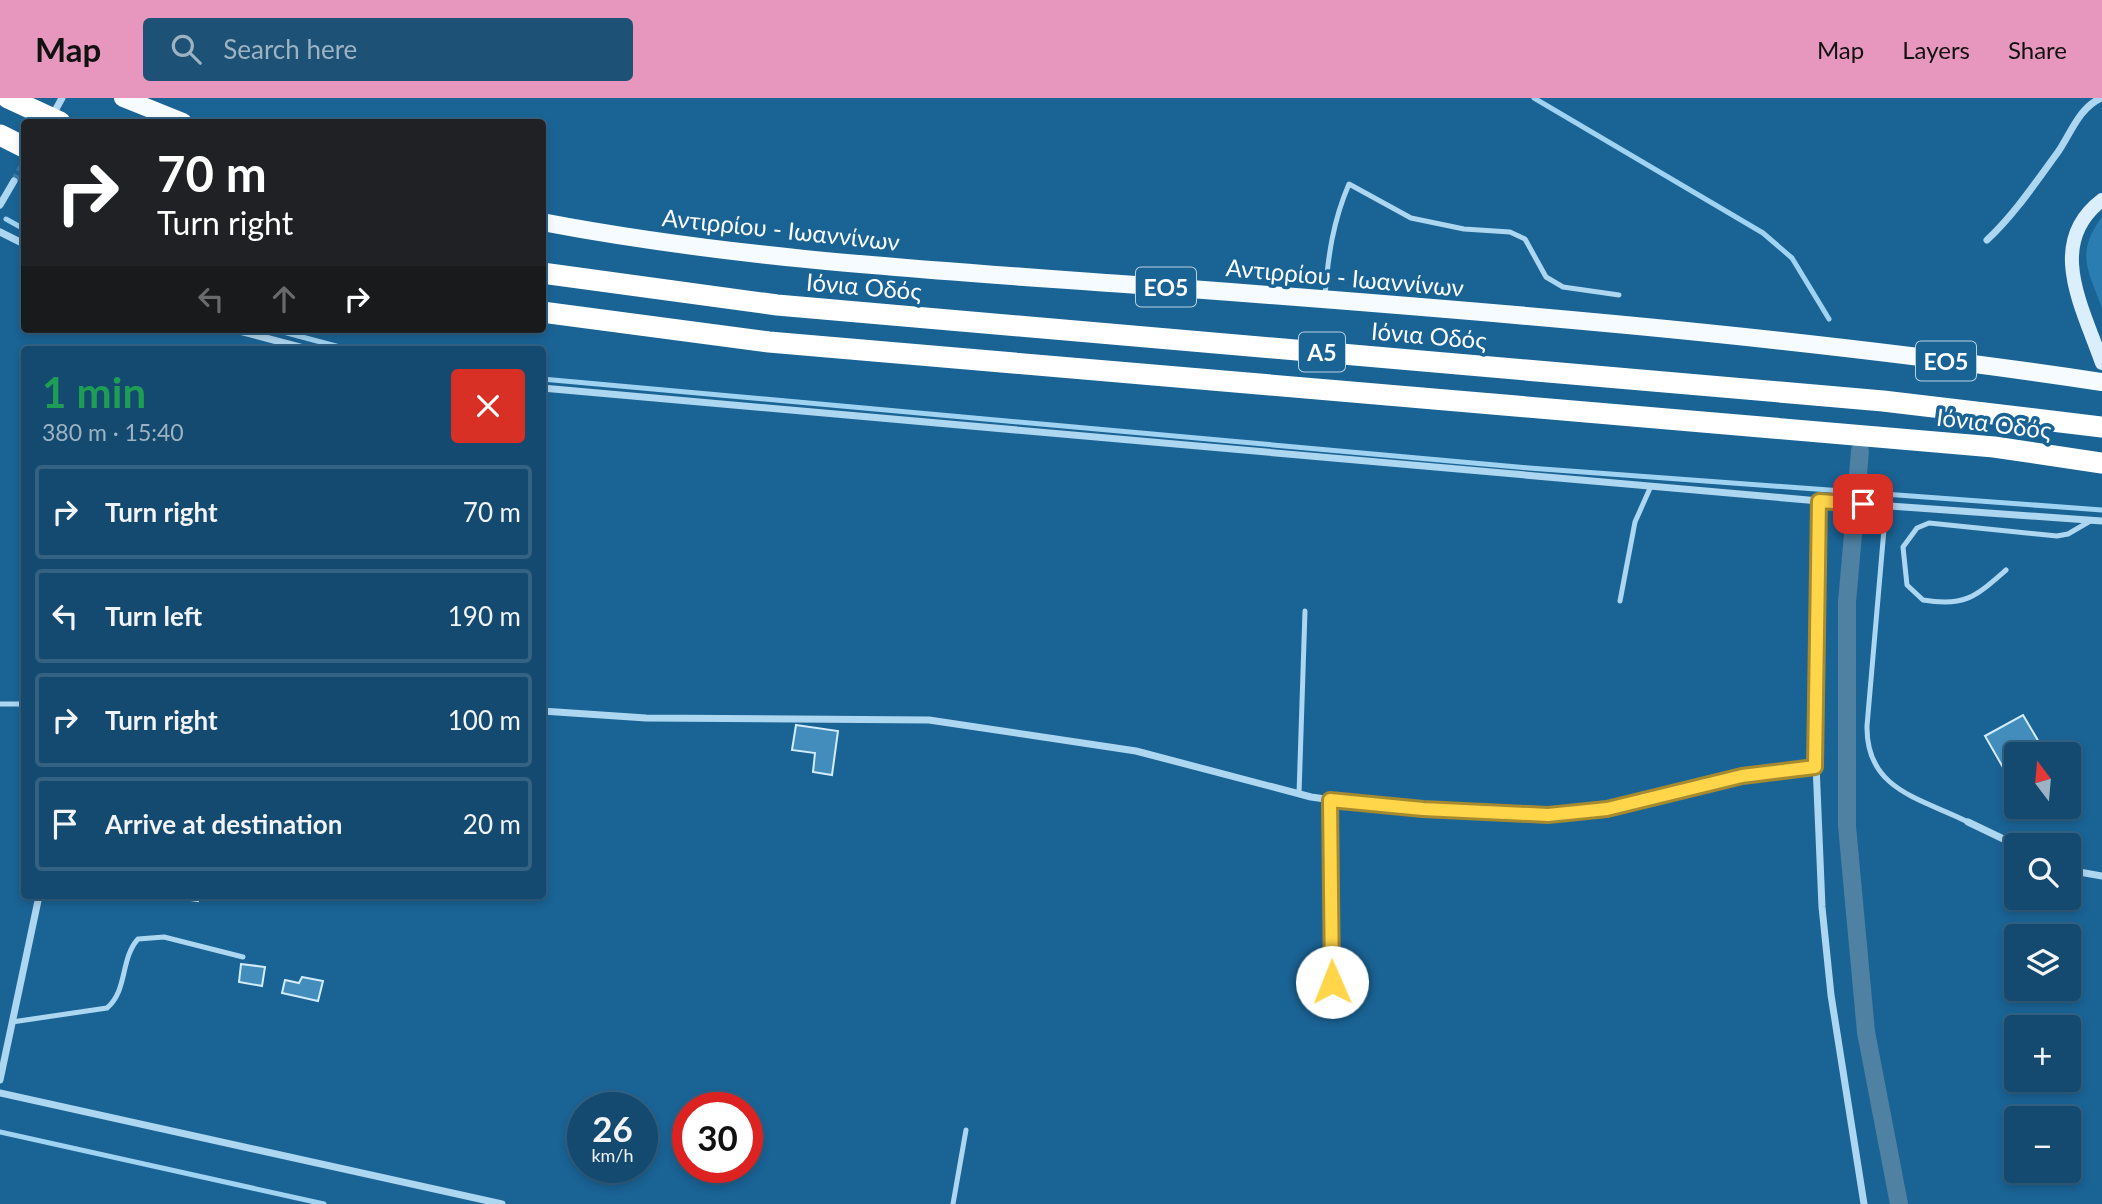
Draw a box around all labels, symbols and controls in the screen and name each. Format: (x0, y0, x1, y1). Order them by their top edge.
search box (143, 18, 633, 81)
text: Map (35, 29, 101, 69)
icon: search (167, 30, 205, 68)
text: Search here (223, 33, 357, 65)
text: Map (1817, 35, 1864, 64)
text: Layers (1902, 35, 1970, 64)
text: Share (2008, 35, 2067, 64)
text: 70 m (157, 144, 267, 202)
icon: right (42, 147, 133, 238)
street label: Αντιρρίου - Ιωαννίνων (661, 202, 901, 256)
text: Turn right (157, 203, 293, 242)
street label: Αντιρρίου - Ιωαννίνων (1225, 252, 1465, 302)
street label: Ιόνια Οδός (805, 267, 923, 305)
road number: ΕΟ5 (1136, 268, 1196, 306)
icon: left (192, 280, 230, 318)
icon: ahead (265, 280, 303, 318)
icon: right (338, 280, 376, 318)
street label: Ιόνια Οδός (1370, 316, 1488, 354)
road number: Α5 (1299, 332, 1345, 372)
road number: ΕΟ5 (1916, 342, 1976, 380)
text: 1 min (42, 367, 146, 417)
button: close (451, 369, 525, 443)
street label: Ιόνια Οδός (1935, 402, 2053, 444)
text: 380 m · 15:40 (42, 418, 184, 446)
pin (1833, 474, 1893, 534)
icon: arrive (1844, 485, 1882, 523)
icon: right (46, 493, 84, 531)
text: Turn right (105, 496, 218, 528)
text: 70 m (463, 496, 521, 528)
icon: left (46, 597, 84, 635)
text: Turn left (105, 600, 202, 632)
text: 190 m (448, 600, 521, 632)
icon: right (46, 701, 84, 739)
text: Turn right (105, 704, 218, 736)
text: 100 m (448, 704, 521, 736)
north arrow (2004, 742, 2081, 819)
map controls (2004, 742, 2081, 1183)
icon: arrive (46, 805, 84, 843)
text: Arrive at destination (105, 808, 342, 840)
text: 20 m (463, 808, 521, 840)
button: search (2004, 833, 2081, 910)
button: layers (2004, 924, 2081, 1001)
position arrow (1295, 945, 1369, 1019)
button: + (2004, 1015, 2081, 1092)
speed limit sign: 30 (672, 1092, 763, 1183)
button: − (2004, 1106, 2081, 1183)
text: 26 (592, 1107, 633, 1149)
text: km/h (591, 1144, 634, 1166)

